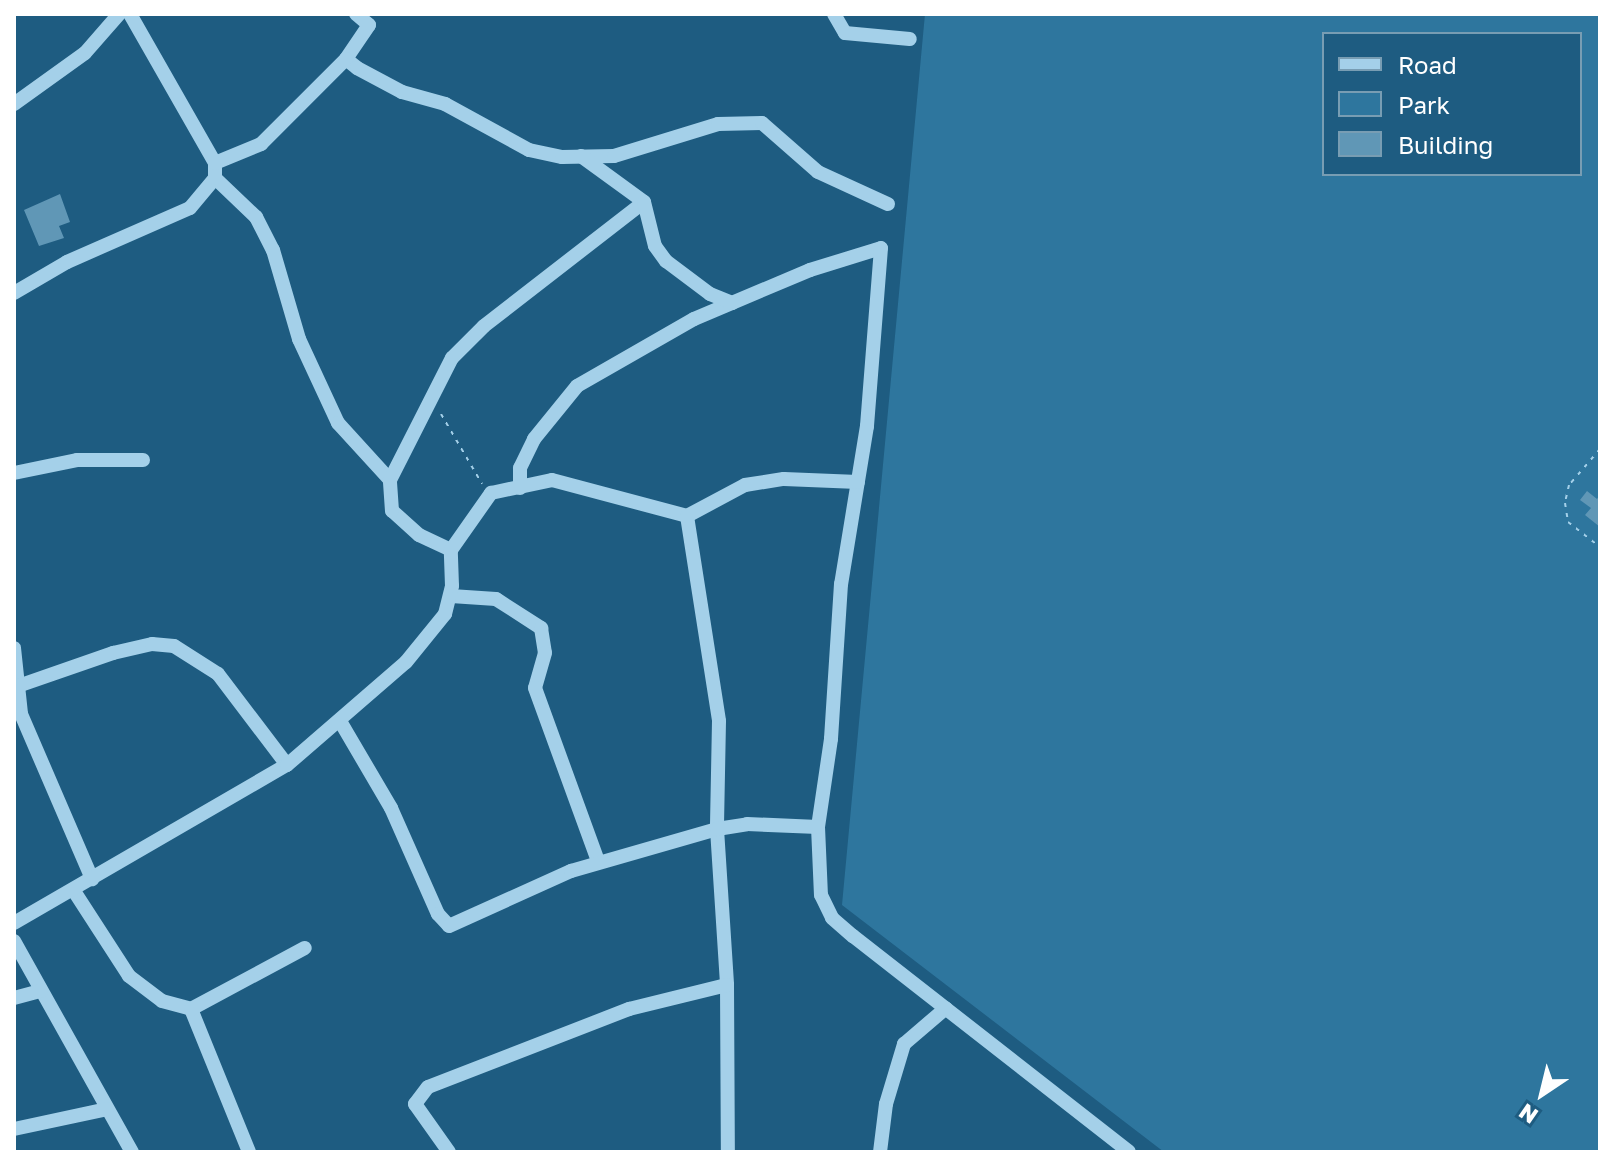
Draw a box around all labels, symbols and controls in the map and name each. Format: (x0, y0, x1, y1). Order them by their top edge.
legend (1322, 32, 1582, 176)
text: Road (1398, 50, 1457, 79)
text: Park (1398, 90, 1450, 119)
text: Building (1398, 130, 1493, 159)
north arrow (1502, 1054, 1582, 1134)
text: N (1513, 1098, 1543, 1130)

